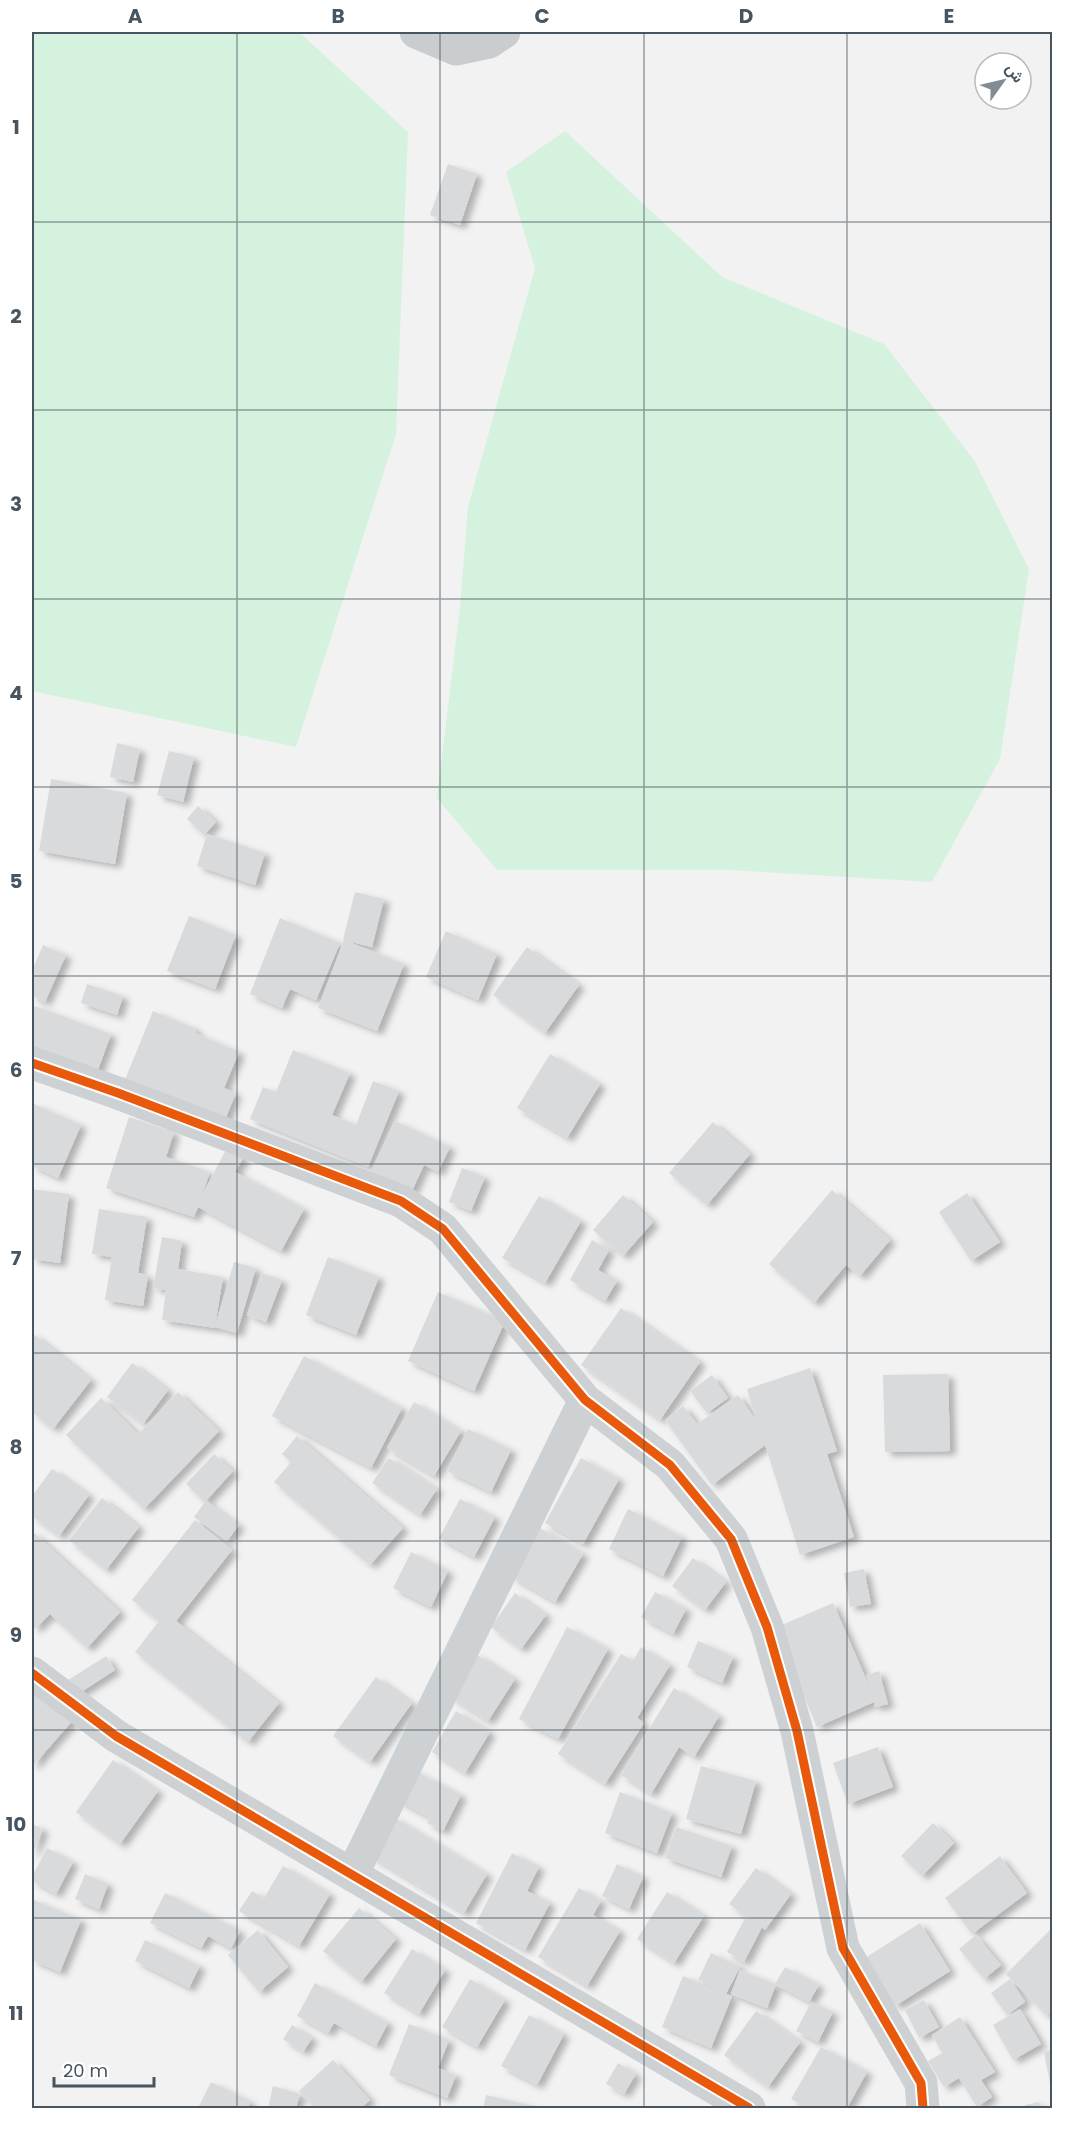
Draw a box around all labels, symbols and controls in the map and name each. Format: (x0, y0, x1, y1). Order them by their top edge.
text: A (128, 2, 143, 30)
text: B (331, 2, 345, 30)
text: C (534, 2, 550, 30)
text: D (739, 2, 753, 30)
text: E (944, 2, 954, 30)
north arrow (973, 51, 1033, 111)
text: ش (1000, 58, 1030, 87)
text: 1 (12, 113, 20, 141)
text: 2 (10, 302, 22, 330)
text: 3 (10, 490, 22, 518)
text: 4 (9, 679, 23, 707)
text: 5 (10, 867, 23, 895)
text: 6 (10, 1056, 22, 1084)
text: 7 (11, 1244, 22, 1272)
text: 8 (10, 1433, 22, 1461)
text: 9 (10, 1621, 22, 1649)
text: 10 (6, 1810, 26, 1838)
text: 11 (8, 1999, 24, 2027)
scale bar (54, 2050, 154, 2088)
text: 20 m (63, 2058, 108, 2083)

